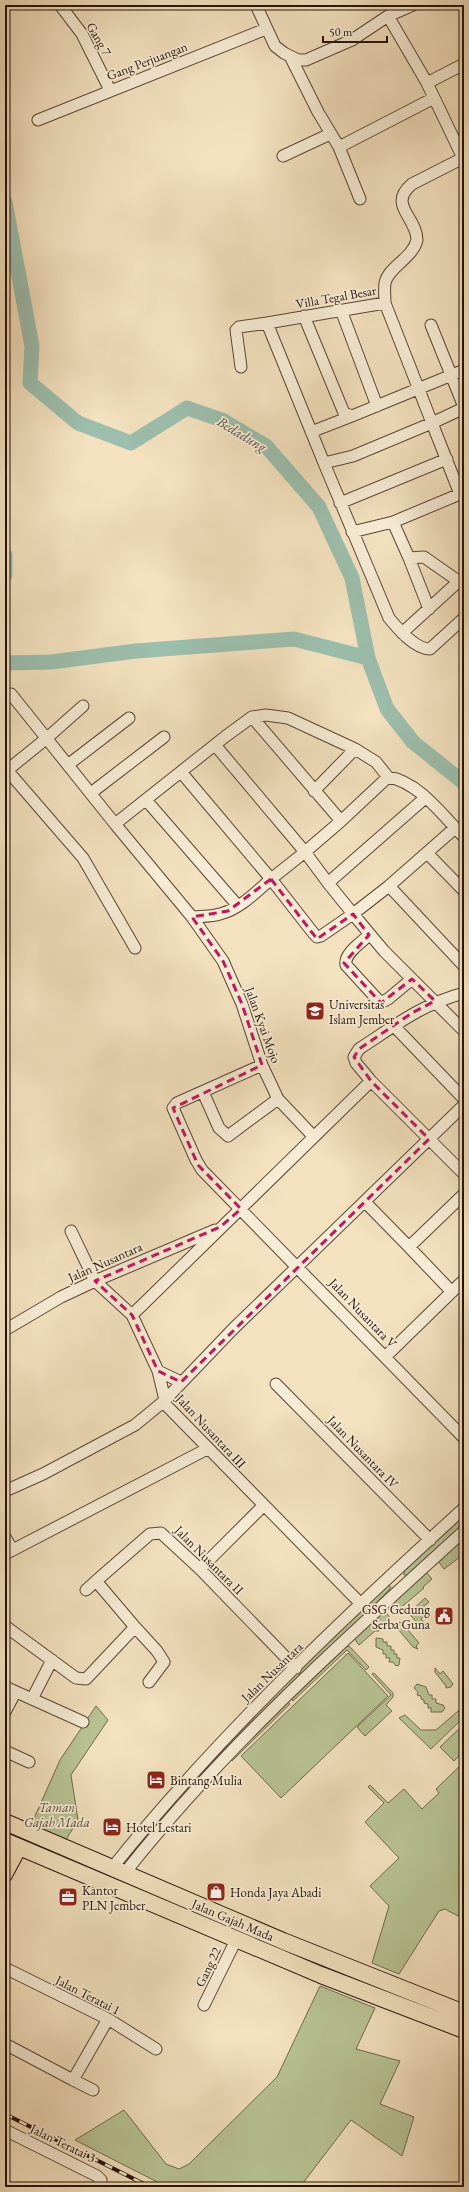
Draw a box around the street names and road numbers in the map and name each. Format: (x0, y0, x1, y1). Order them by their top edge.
street label: Gang 7 (83, 19, 116, 60)
street label: Gang Perjuangan (104, 38, 190, 84)
street label: Villa Tegal Besar (295, 281, 378, 312)
street label: Jalan Kyai Mojo (241, 984, 285, 1065)
street label: Jalan Nusantara (64, 1238, 146, 1286)
street label: Jalan Nusantara V (325, 1274, 401, 1352)
street label: Jalan Nusantara III (172, 1390, 250, 1472)
street label: Jalan Nusantara IV (323, 1411, 402, 1492)
street label: Jalan Nusantara II (170, 1521, 248, 1599)
street label: Jalan Nusantara (237, 1638, 307, 1706)
street label: Jalan Gajah Mada (188, 1895, 277, 1945)
street label: Gang 22 (191, 1944, 225, 1990)
street label: Jalan Teratai 1 (52, 1971, 123, 2019)
street label: Jalan Teratai 3 (27, 2119, 98, 2166)

